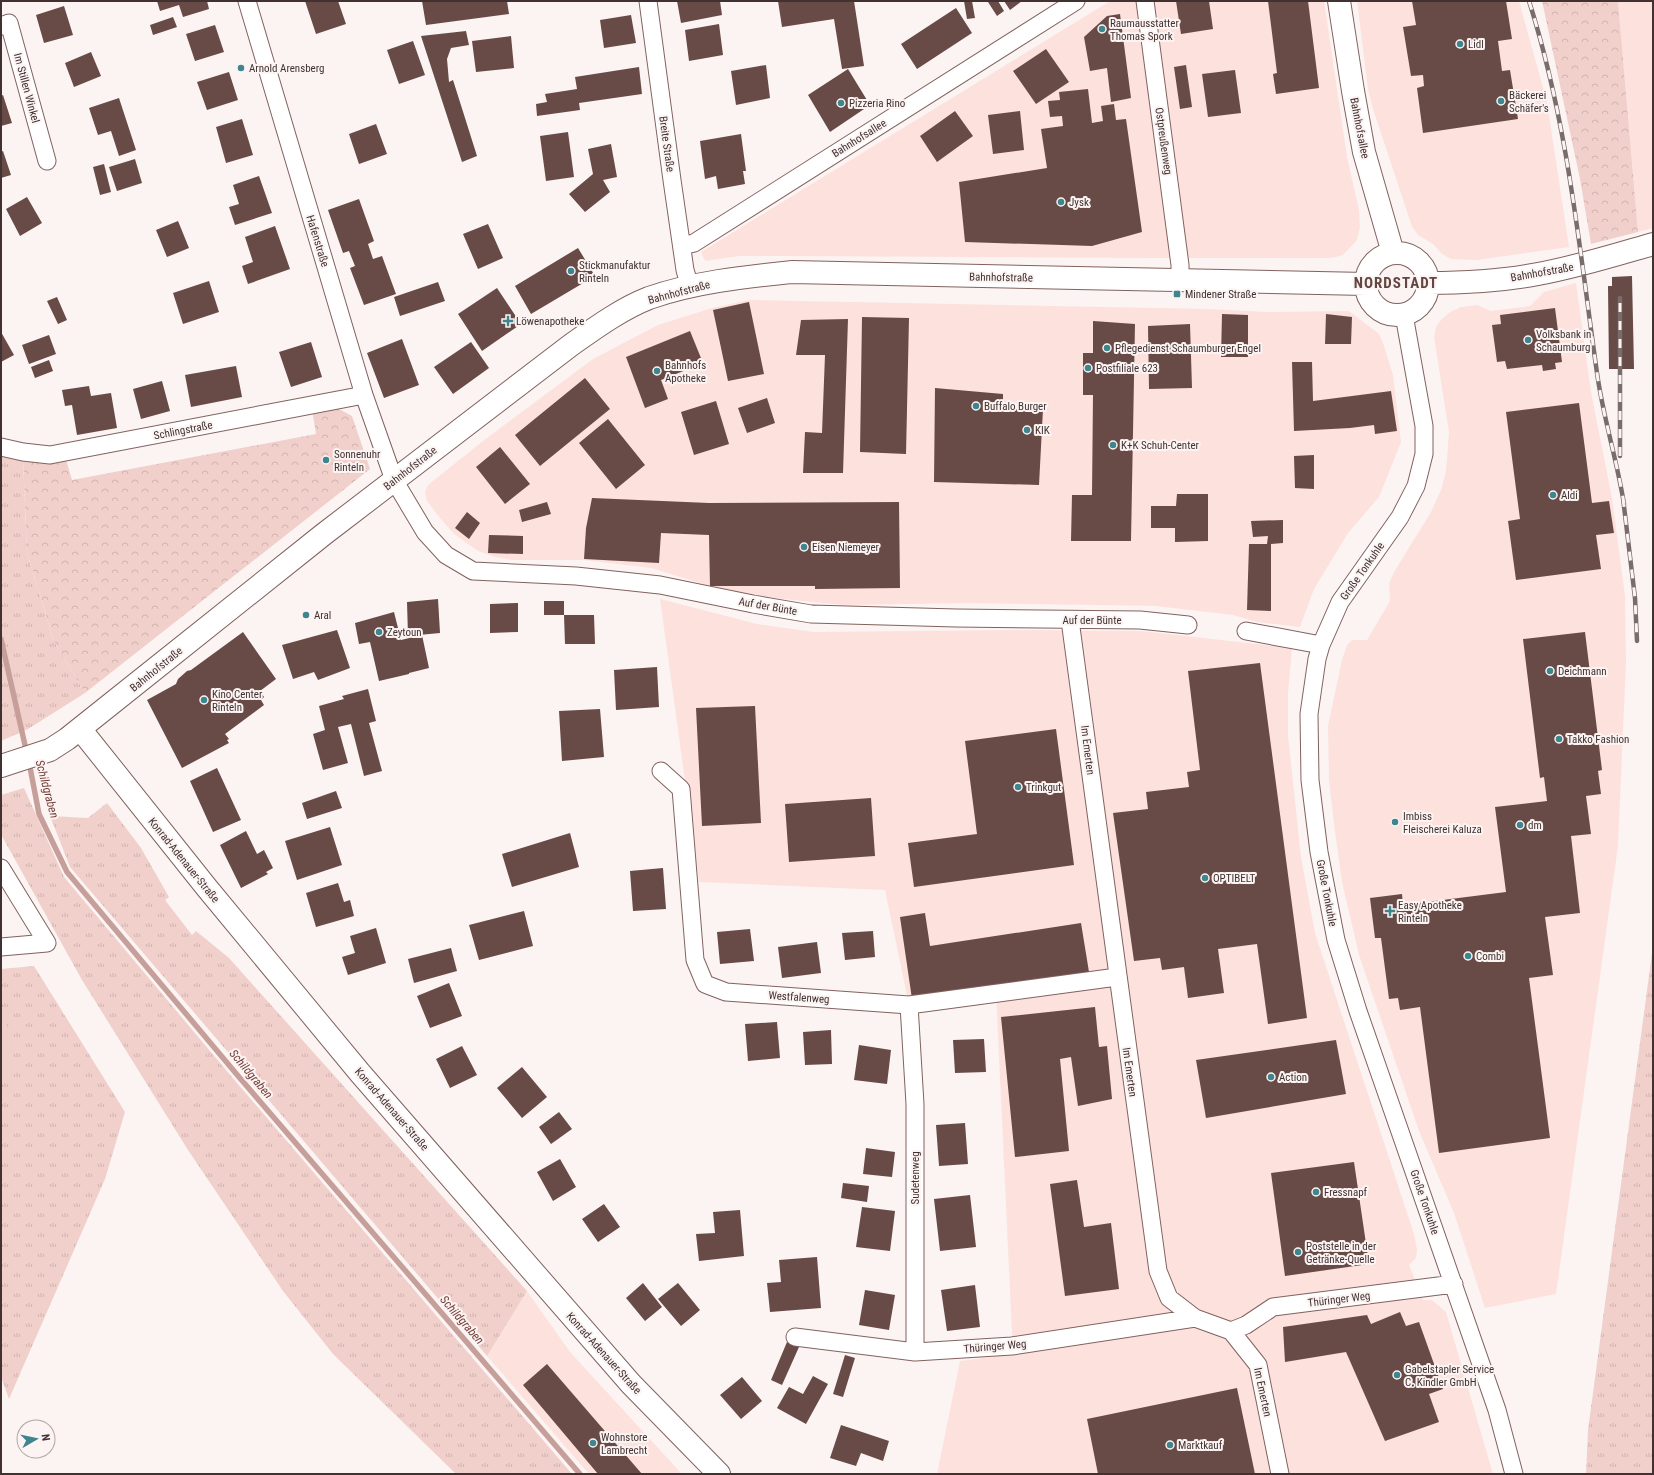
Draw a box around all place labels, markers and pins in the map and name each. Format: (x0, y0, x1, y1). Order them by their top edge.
place label: Raumausstatter Thomas Spork (1110, 17, 1180, 43)
marker: Raumausstatter Thomas Spork (1097, 24, 1107, 34)
place label: Lidl (1468, 38, 1484, 51)
marker: Lidl (1455, 39, 1465, 49)
place label: Arnold Arensberg (249, 62, 324, 75)
marker: Arnold Arensberg (236, 63, 246, 73)
place label: Bäckerei Schäfer's (1509, 89, 1549, 115)
marker: Bäckerei Schäfer's (1496, 96, 1506, 106)
place label: Pizzeria Rino (849, 97, 906, 110)
marker: Pizzeria Rino (836, 98, 846, 108)
place label: Jysk (1069, 196, 1089, 209)
marker: Jysk (1056, 197, 1066, 207)
place label: Stickmanufaktur Rinteln (579, 259, 651, 285)
marker: Stickmanufaktur Rinteln (566, 266, 576, 276)
place label: Mindener Straße (1185, 288, 1256, 301)
marker: Mindener Straße (1172, 289, 1182, 299)
place label: Löwenapotheke (516, 315, 584, 328)
marker: Löwenapotheke (503, 316, 513, 326)
place label: Volksbank in Schaumburg (1536, 328, 1591, 354)
marker: Volksbank in Schaumburg (1523, 335, 1533, 345)
place label: Pflegedienst Schaumburger Engel (1115, 342, 1261, 355)
marker: Pflegedienst Schaumburger Engel (1102, 343, 1112, 353)
place label: Bahnhofs Apotheke (665, 359, 706, 385)
place label: Postfiliale 623 (1096, 362, 1158, 375)
marker: Postfiliale 623 (1083, 363, 1093, 373)
marker: Bahnhofs Apotheke (652, 366, 662, 376)
place label: Buffalo Burger (984, 400, 1047, 413)
marker: Buffalo Burger (971, 401, 981, 411)
place label: KIK (1035, 424, 1050, 437)
marker: KIK (1022, 425, 1032, 435)
place label: K+K Schuh-Center (1121, 439, 1200, 452)
marker: K+K Schuh-Center (1108, 440, 1118, 450)
place label: Sonnenuhr Rinteln (334, 448, 381, 474)
marker: Sonnenuhr Rinteln (321, 455, 331, 465)
place label: Aldi (1561, 489, 1578, 502)
marker: Aldi (1548, 490, 1558, 500)
place label: Eisen Niemeyer (812, 541, 880, 554)
marker: Eisen Niemeyer (799, 542, 809, 552)
place label: Aral (314, 609, 331, 622)
marker: Aral (301, 610, 311, 620)
place label: Zeytoun (387, 626, 422, 639)
marker: Zeytoun (374, 627, 384, 637)
place label: Deichmann (1558, 665, 1607, 678)
marker: Deichmann (1545, 666, 1555, 676)
place label: Kino Center Rinteln (212, 688, 263, 714)
marker: Kino Center Rinteln (199, 695, 209, 705)
place label: Takko Fashion (1567, 733, 1629, 746)
marker: Takko Fashion (1554, 734, 1564, 744)
place label: Trinkgut (1026, 781, 1061, 794)
marker: Trinkgut (1013, 782, 1023, 792)
place label: Imbiss Fleischerei Kaluza (1403, 810, 1482, 836)
marker: Imbiss Fleischerei Kaluza (1390, 817, 1400, 827)
place label: dm (1528, 819, 1542, 832)
marker: dm (1515, 820, 1525, 830)
place label: OPTIBELT (1213, 872, 1255, 885)
marker: OPTIBELT (1200, 873, 1210, 883)
place label: Easy Apotheke Rinteln (1398, 899, 1462, 925)
marker: Easy Apotheke Rinteln (1385, 906, 1395, 916)
place label: Combi (1476, 950, 1504, 963)
marker: Combi (1463, 951, 1473, 961)
place label: Action (1279, 1071, 1307, 1084)
marker: Action (1266, 1072, 1276, 1082)
place label: Fressnapf (1324, 1186, 1368, 1199)
marker: Fressnapf (1311, 1187, 1321, 1197)
place label: Poststelle in der Getränke-Quelle (1306, 1240, 1377, 1266)
marker: Poststelle in der Getränke-Quelle (1293, 1247, 1303, 1257)
place label: Gabelstapler Service C. Kindler GmbH (1405, 1363, 1494, 1389)
marker: Gabelstapler Service C. Kindler GmbH (1392, 1370, 1402, 1380)
place label: Wohnstore Lambrecht (601, 1431, 647, 1457)
marker: Wohnstore Lambrecht (588, 1438, 598, 1448)
place label: Marktkauf (1178, 1439, 1223, 1452)
marker: Marktkauf (1165, 1440, 1175, 1450)

